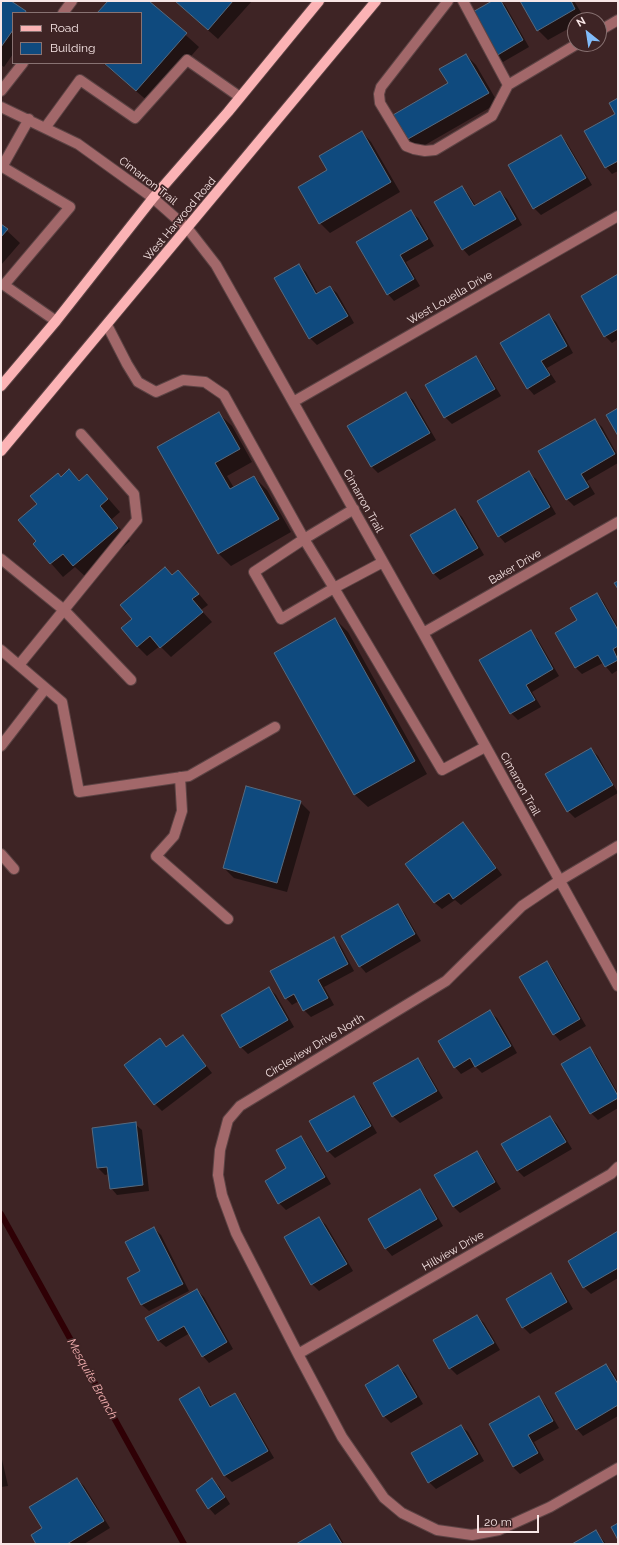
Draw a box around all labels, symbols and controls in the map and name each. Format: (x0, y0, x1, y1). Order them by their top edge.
legend (12, 12, 142, 64)
north arrow (567, 12, 607, 52)
text: N (574, 14, 588, 30)
text: Road (50, 21, 79, 35)
text: Building (50, 41, 96, 55)
street label: Cimarron Trail (116, 154, 180, 208)
street label: West Harwood Road (141, 175, 219, 263)
street label: West Louella Drive (405, 268, 495, 328)
street label: Cimarron Trail (340, 467, 386, 535)
street label: Baker Drive (486, 547, 544, 587)
street label: Cimarron Trail (497, 750, 543, 818)
street label: Circleview Drive North (263, 1011, 367, 1081)
street label: Hillview Drive (420, 1228, 486, 1274)
water label: Mesquite Branch (64, 1336, 120, 1422)
scale bar (479, 1507, 541, 1533)
text: 20 m (484, 1515, 512, 1529)

